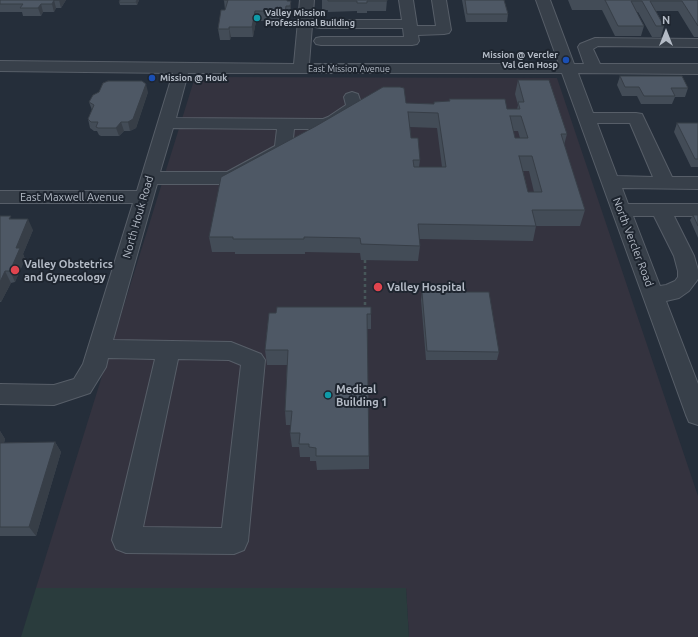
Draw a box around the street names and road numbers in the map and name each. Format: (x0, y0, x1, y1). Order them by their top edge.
street label: East Mission Avenue (308, 64, 390, 74)
street label: North Houk Road (120, 174, 156, 260)
street label: East Maxwell Avenue (20, 190, 124, 204)
street label: North Vercler Road (610, 196, 656, 288)

